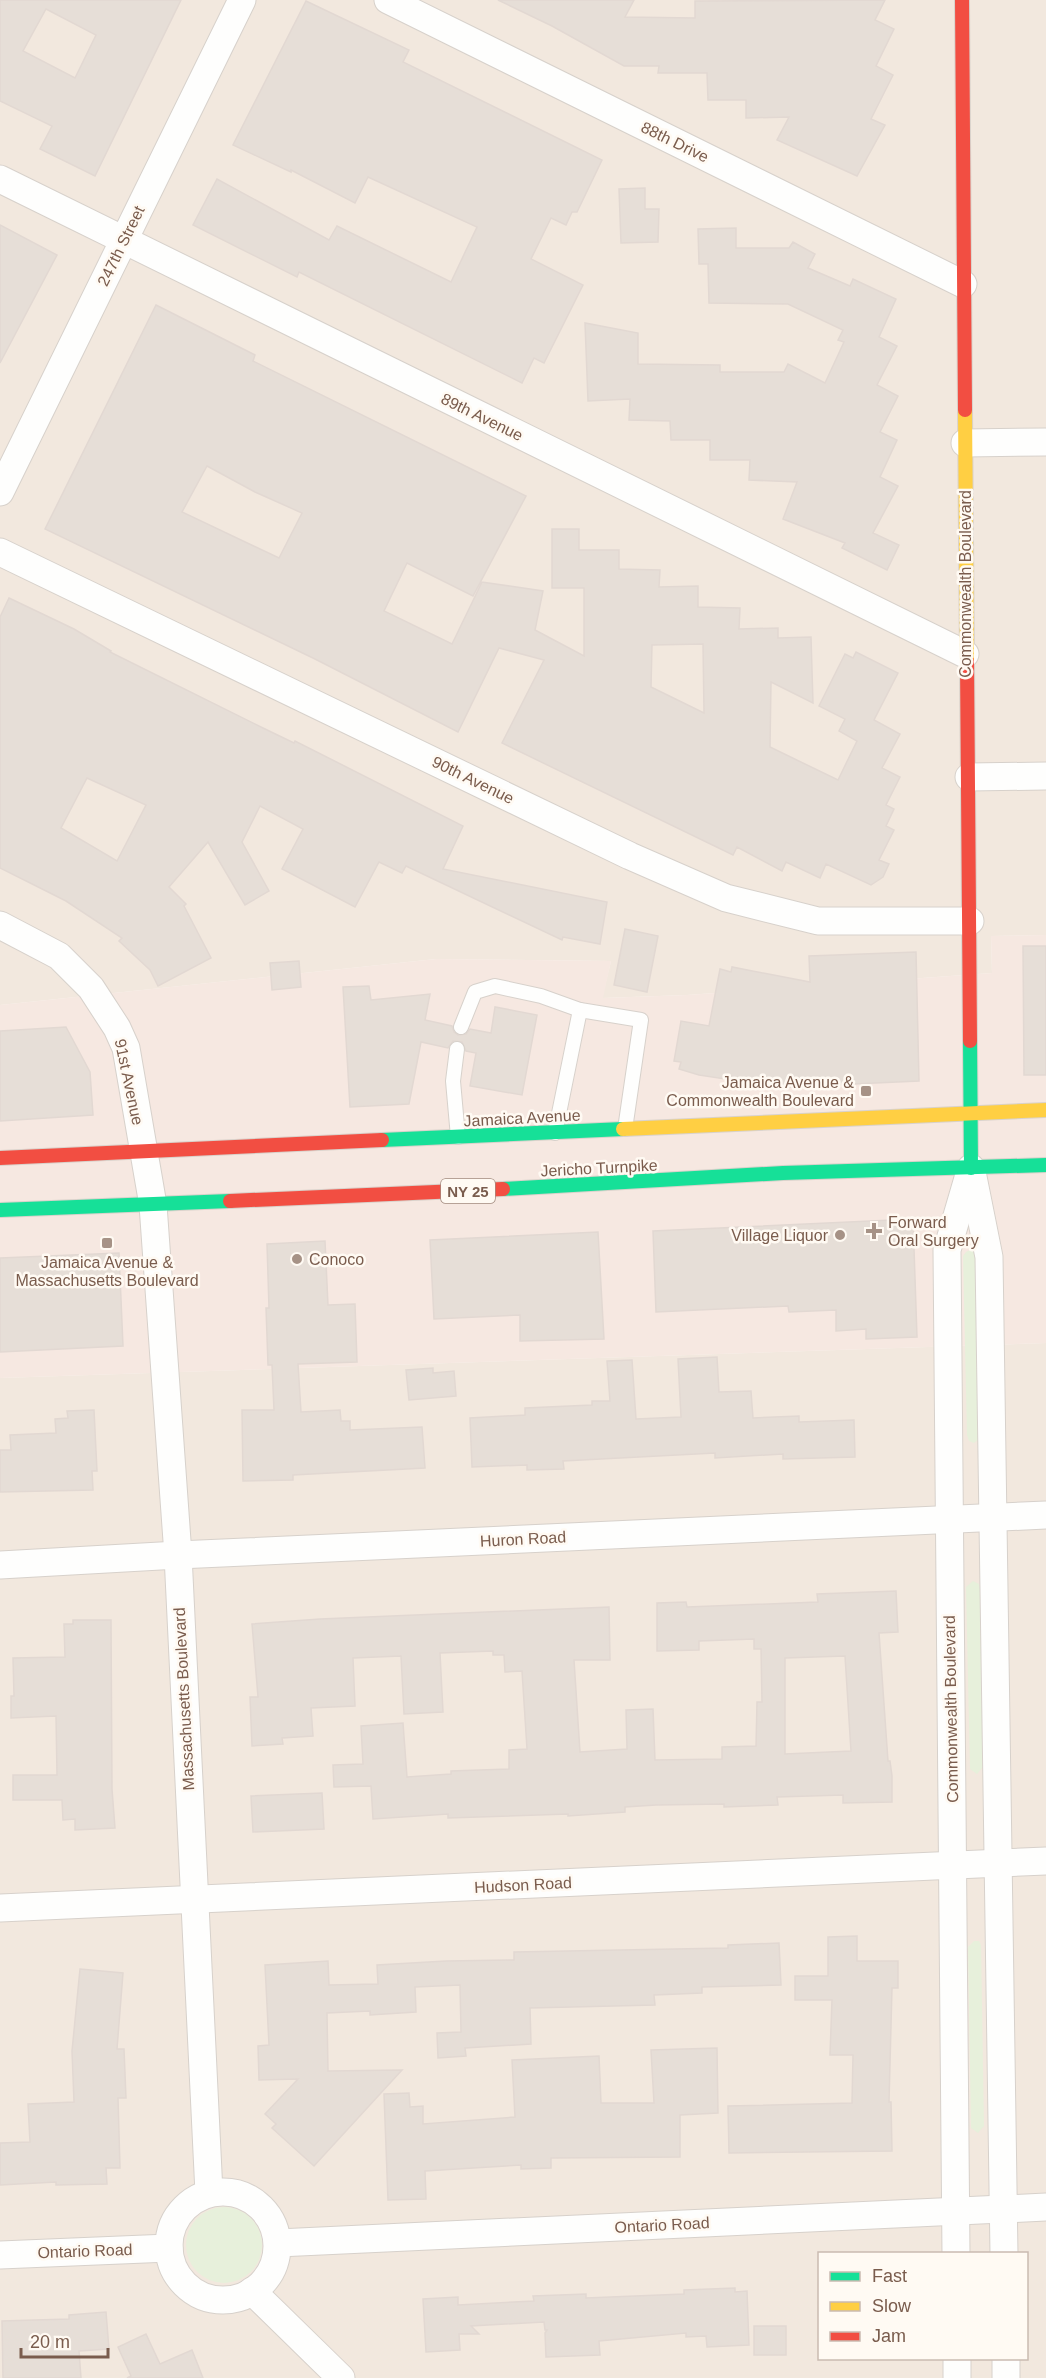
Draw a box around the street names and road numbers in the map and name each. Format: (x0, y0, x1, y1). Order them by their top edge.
street label: 88th Drive (639, 118, 712, 166)
street label: 247th Street (94, 203, 148, 289)
street label: 89th Avenue (438, 390, 526, 444)
street label: Commonwealth Boulevard (957, 490, 974, 678)
street label: 90th Avenue (429, 753, 517, 807)
street label: 91st Avenue (112, 1037, 146, 1127)
street label: Jamaica Avenue (463, 1106, 581, 1130)
street label: Jericho Turnpike (540, 1156, 658, 1180)
road number: NY 25 (441, 1179, 495, 1203)
street label: Huron Road (479, 1528, 567, 1550)
street label: Massachusetts Boulevard (171, 1607, 197, 1791)
street label: Commonwealth Boulevard (941, 1615, 961, 1803)
street label: Hudson Road (474, 1874, 572, 1896)
street label: Ontario Road (614, 2214, 710, 2236)
street label: Ontario Road (37, 2241, 133, 2261)

